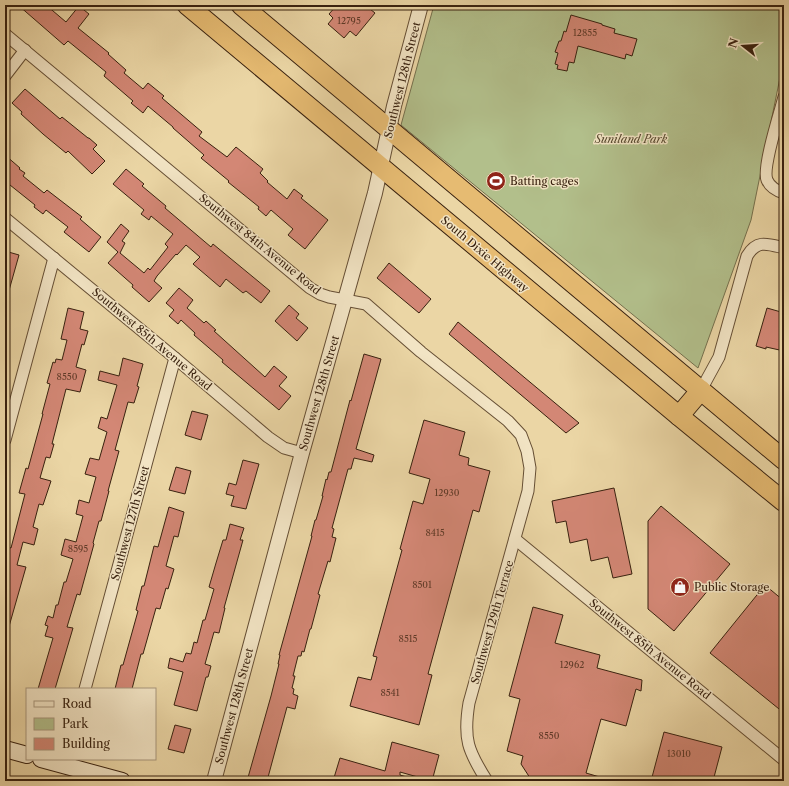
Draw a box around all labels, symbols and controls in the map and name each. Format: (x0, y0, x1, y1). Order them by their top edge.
house number: 12795 (337, 15, 361, 26)
street label: Southwest 128th Street (381, 20, 423, 140)
north arrow (723, 26, 763, 66)
house number: 12855 (573, 27, 597, 38)
text: N (725, 36, 742, 50)
park label: Suniland Park (594, 132, 667, 146)
sports icon: Batting cages (485, 170, 507, 192)
place label: Batting cages (510, 174, 579, 188)
street label: Southwest 84th Avenue Road (196, 191, 324, 298)
street label: South Dixie Highway (438, 213, 533, 295)
street label: Southwest 85th Avenue Road (89, 285, 215, 393)
street label: Southwest 128th Street (296, 334, 342, 452)
house number: 8550 (57, 371, 78, 382)
street label: Southwest 127th Street (108, 464, 152, 582)
house number: 12930 (435, 487, 460, 498)
house number: 8415 (425, 527, 445, 538)
house number: 8595 (68, 543, 88, 554)
street label: Southwest 129th Terrace (468, 558, 516, 686)
shop icon: Public Storage (669, 576, 691, 598)
house number: 8501 (412, 579, 432, 590)
place label: Public Storage (694, 580, 770, 594)
street label: Southwest 85th Avenue Road (586, 596, 714, 702)
house number: 8515 (399, 633, 418, 644)
street label: Southwest 128th Street (212, 646, 256, 766)
house number: 12962 (560, 659, 584, 670)
house number: 8541 (380, 687, 400, 698)
legend (26, 688, 156, 760)
text: Road (62, 696, 92, 711)
text: Park (62, 716, 89, 731)
house number: 8550 (539, 730, 560, 741)
text: Building (62, 736, 110, 751)
house number: 13010 (667, 748, 691, 759)

